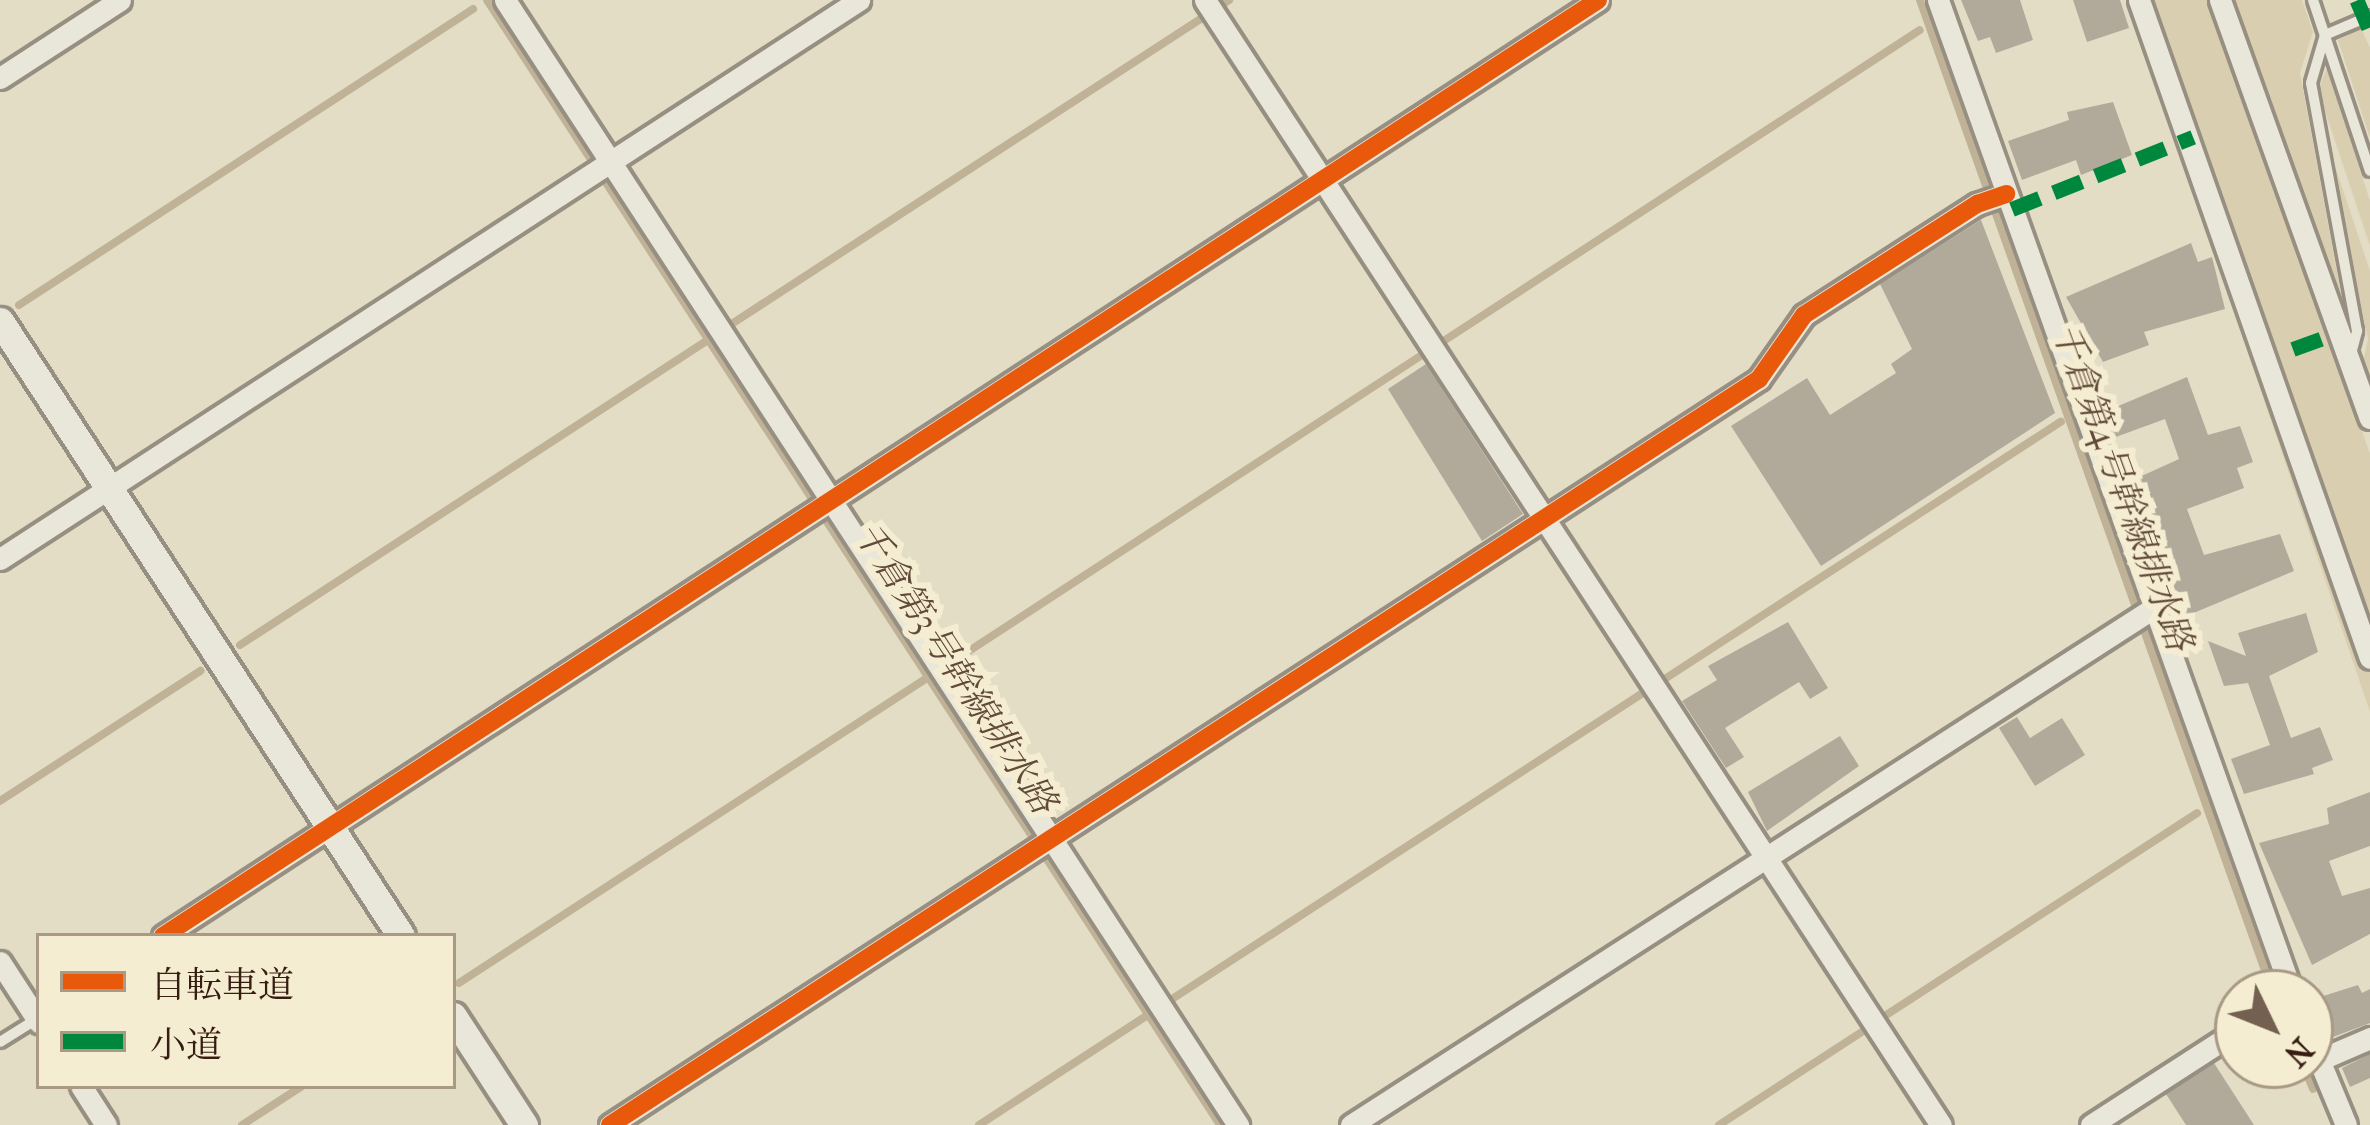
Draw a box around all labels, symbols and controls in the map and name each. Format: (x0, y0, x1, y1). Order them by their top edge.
water label: 千倉第4号幹線排水路 (2043, 317, 2201, 657)
water label: 千倉第3号幹線排水路 (845, 514, 1065, 822)
legend (36, 933, 456, 1089)
text: 自転車道 (150, 964, 294, 1006)
north arrow (2214, 969, 2334, 1089)
text: 小道 (150, 1024, 222, 1066)
text: N (2276, 1029, 2321, 1074)

